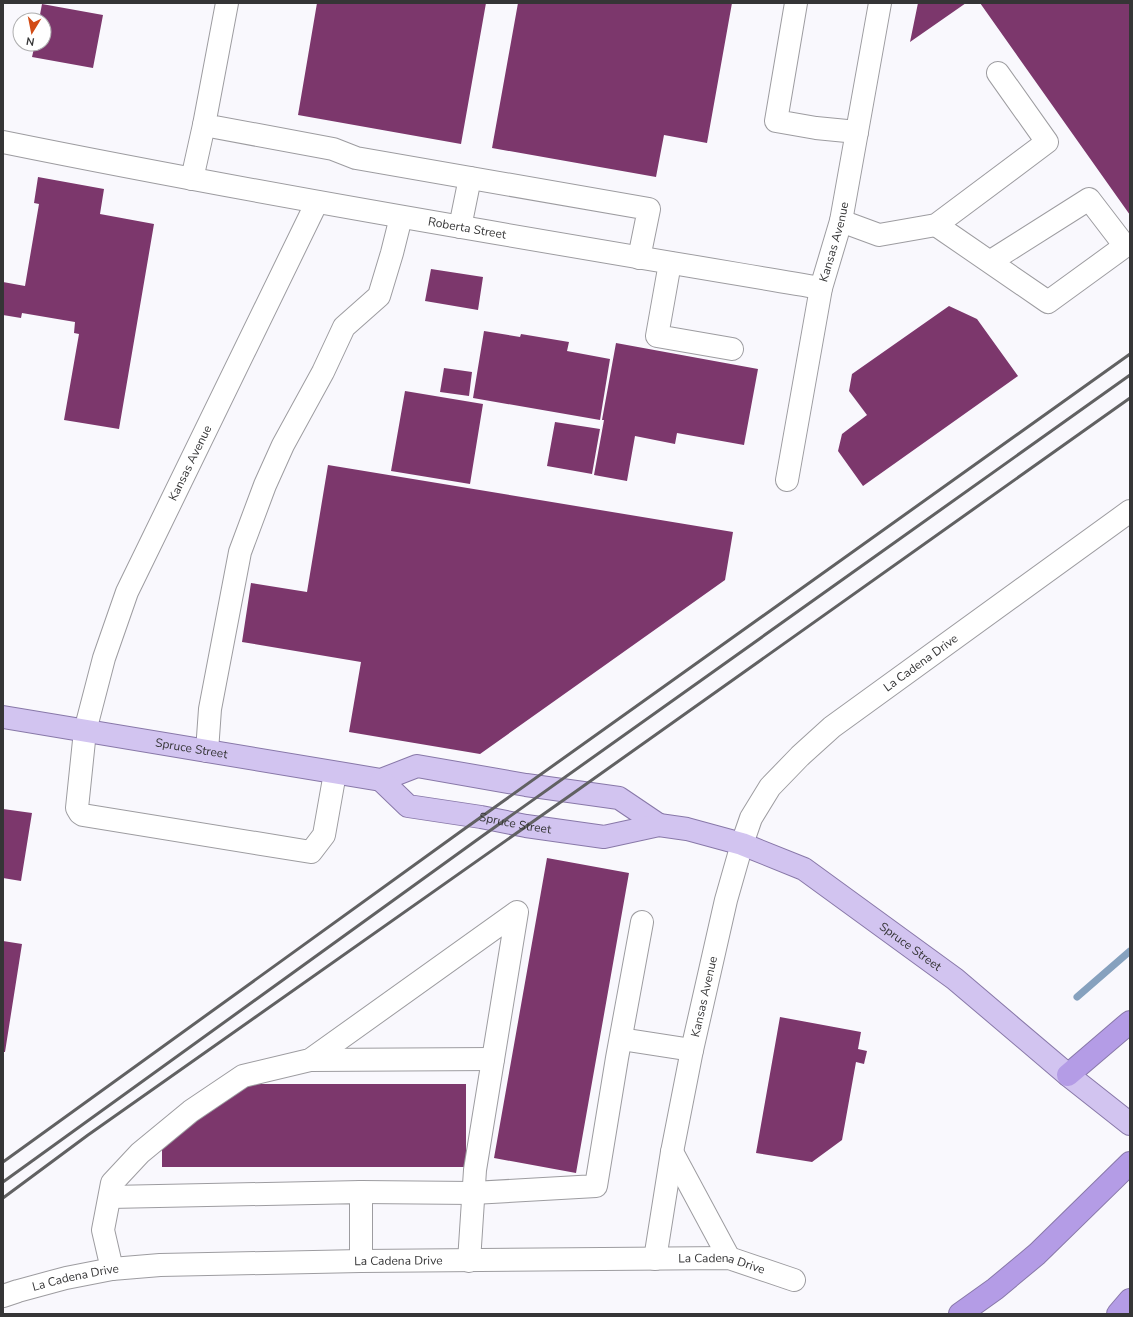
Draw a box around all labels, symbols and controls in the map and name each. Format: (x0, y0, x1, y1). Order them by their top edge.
north arrow (12, 12, 52, 52)
text: N (25, 33, 36, 49)
street label: Kansas Avenue (815, 200, 852, 284)
street label: Roberta Street (427, 213, 508, 243)
street label: Kansas Avenue (165, 422, 215, 504)
street label: La Cadena Drive (880, 630, 961, 695)
street label: Spruce Street (154, 734, 230, 762)
street label: Spruce Street (478, 809, 553, 838)
street label: Spruce Street (876, 918, 945, 975)
street label: Kansas Avenue (687, 955, 721, 1039)
street label: La Cadena Drive (678, 1250, 767, 1278)
street label: La Cadena Drive (354, 1252, 443, 1269)
street label: La Cadena Drive (30, 1260, 119, 1295)

